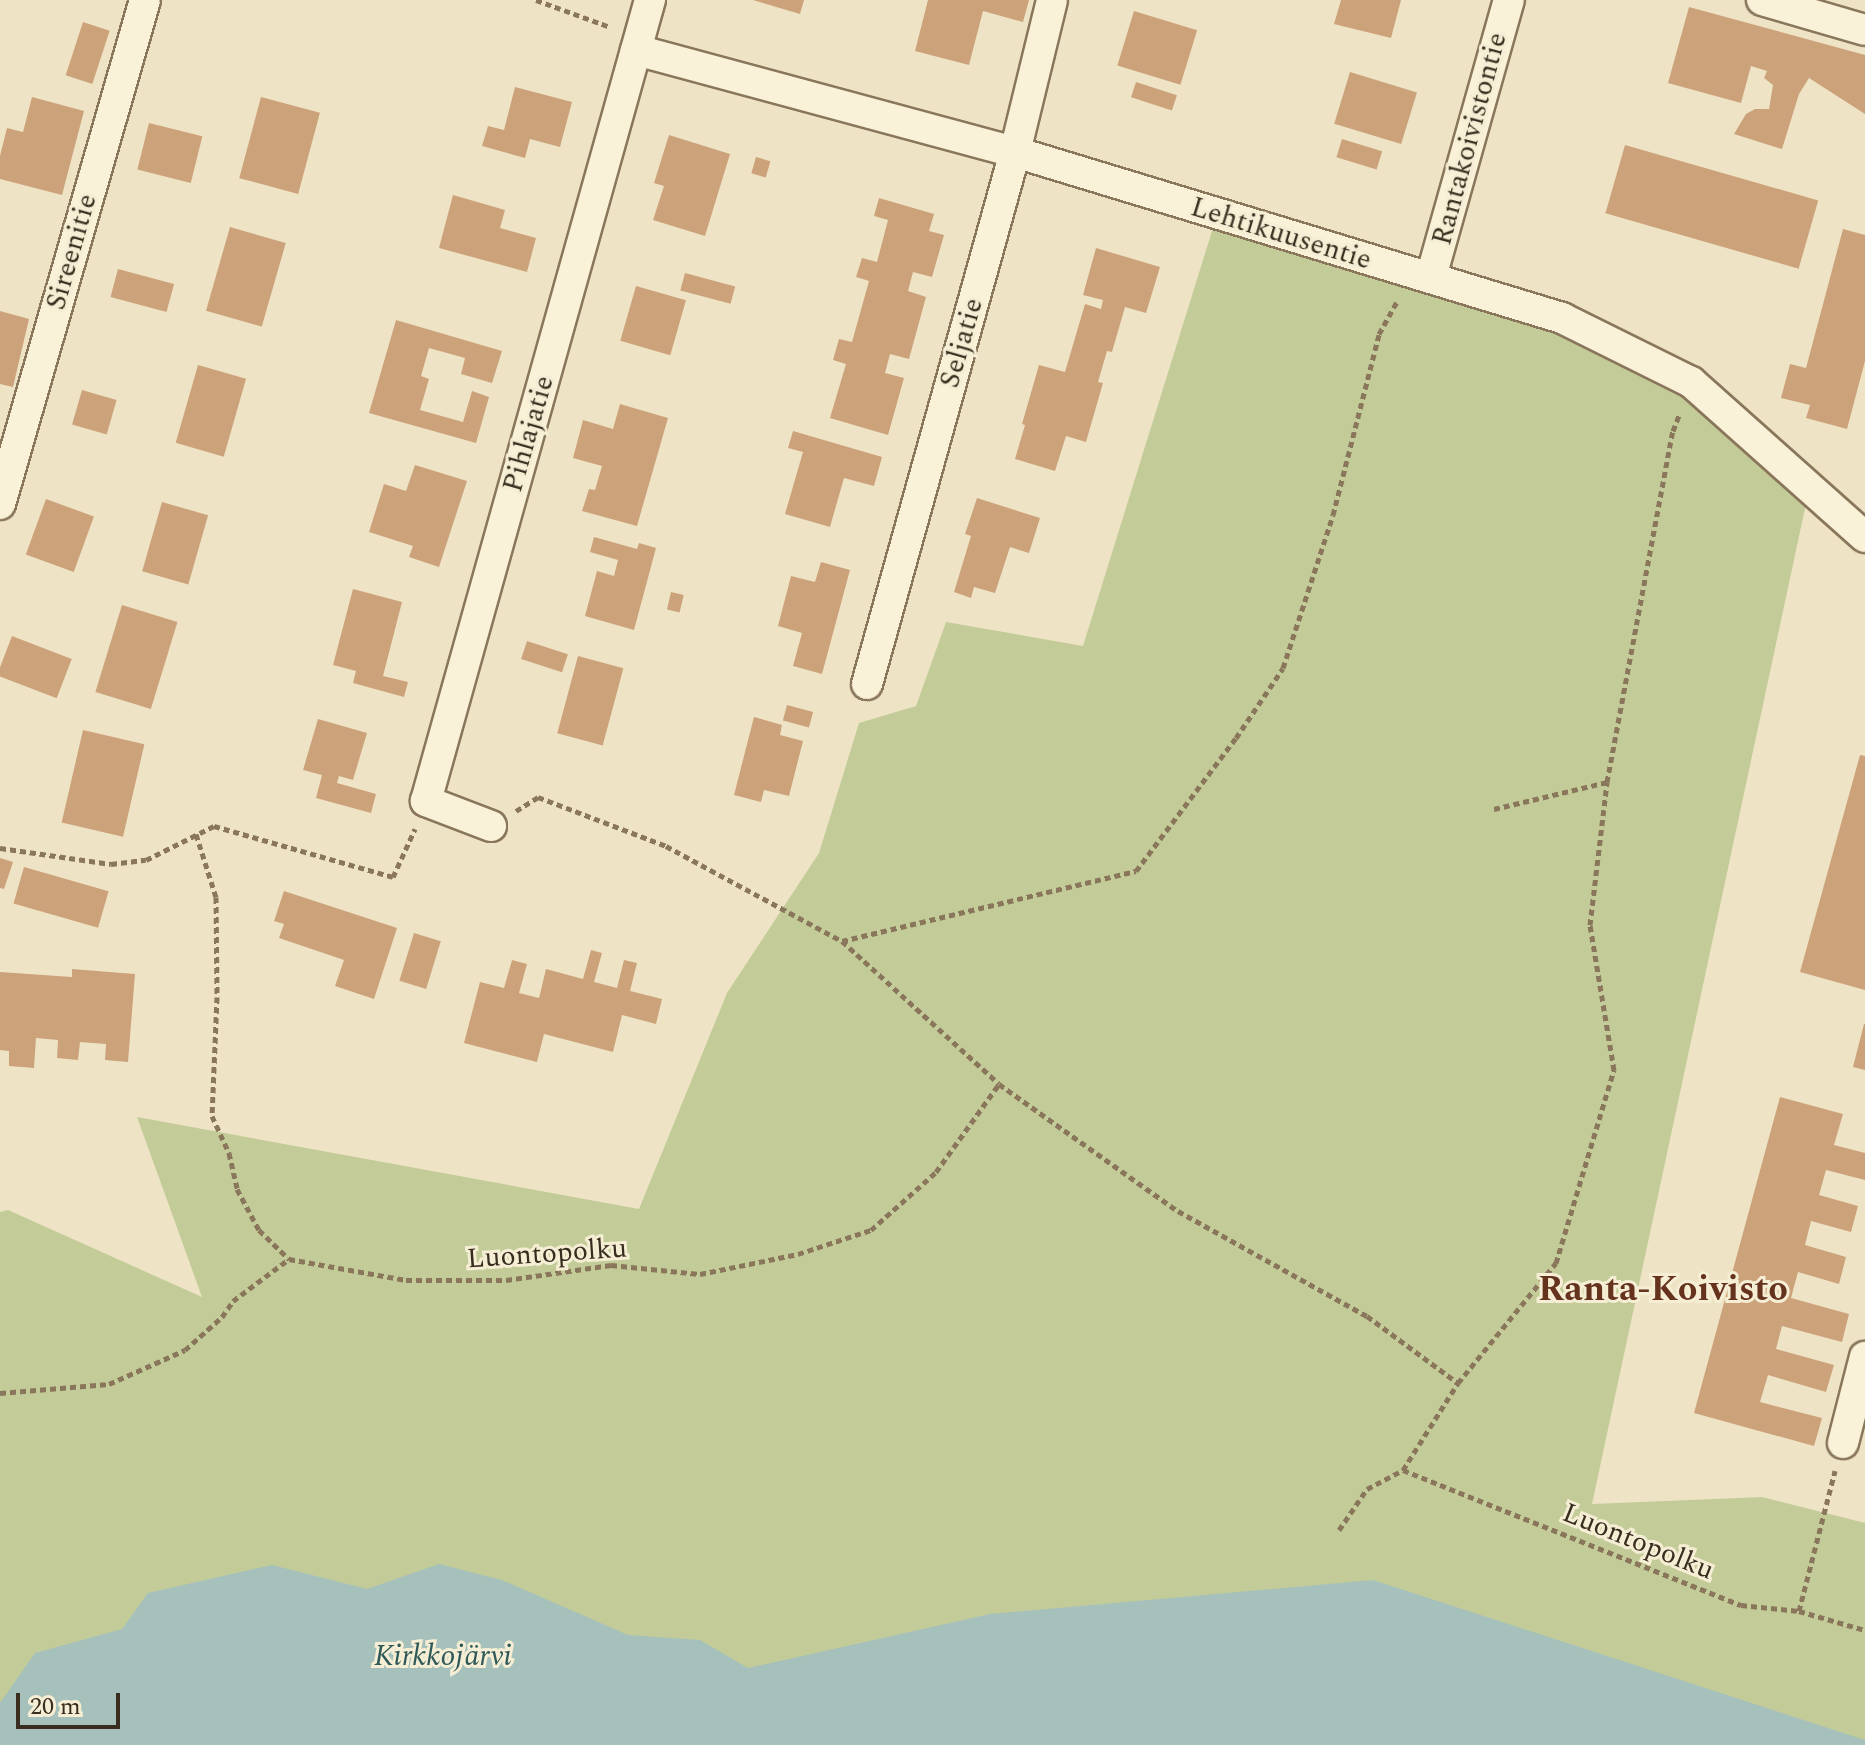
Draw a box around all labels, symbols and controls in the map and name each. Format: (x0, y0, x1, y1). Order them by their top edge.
street label: Rantakoivistontie (1425, 29, 1515, 249)
street label: Sireenitie (39, 190, 105, 314)
street label: Lehtikuusentie (1187, 191, 1375, 277)
street label: Seljatie (933, 294, 991, 392)
street label: Pihlajatie (496, 372, 562, 496)
street label: Luontopolku (466, 1232, 628, 1276)
district label: Ranta-Koivisto (1538, 1268, 1788, 1312)
street label: Luontopolku (1557, 1496, 1719, 1588)
water label: Kirkkojärvi (374, 1638, 512, 1674)
scale bar (20, 1677, 124, 1727)
text: 20 m (30, 1689, 81, 1725)

